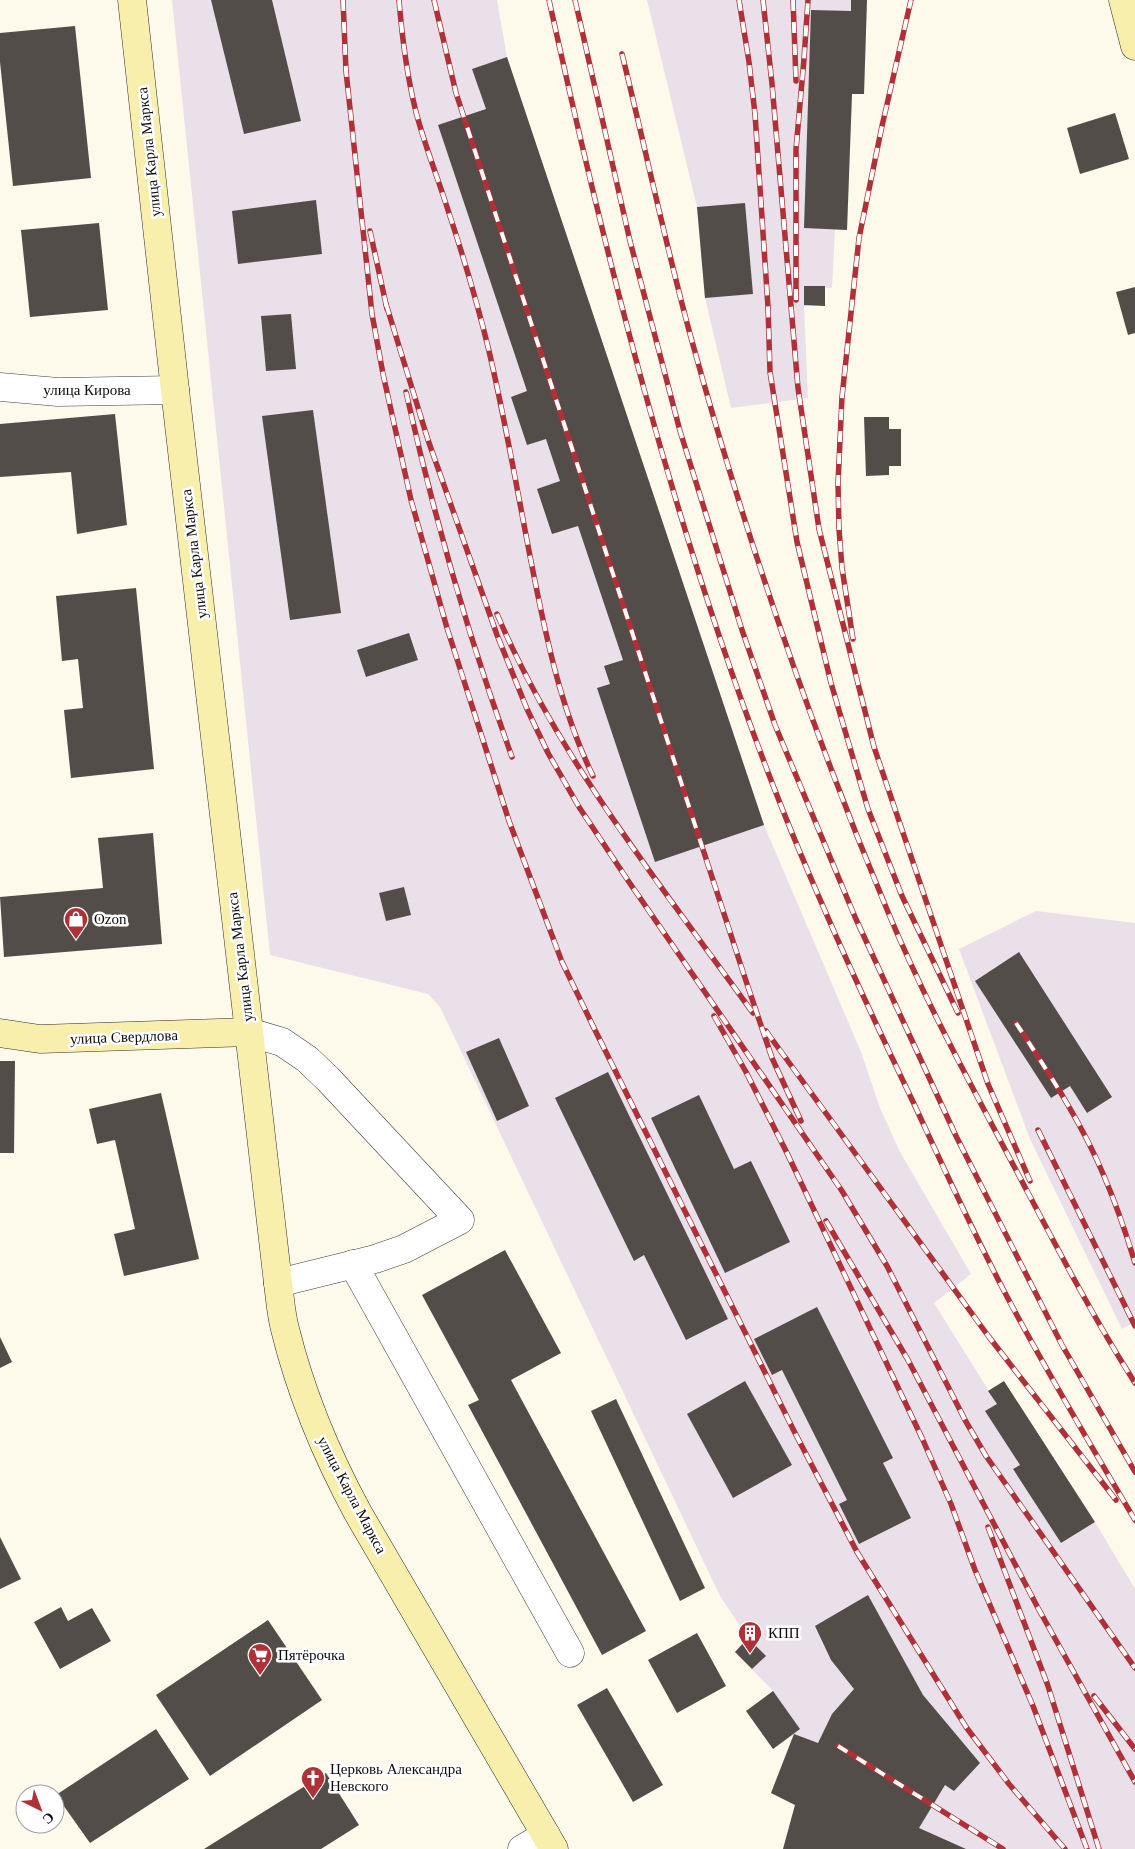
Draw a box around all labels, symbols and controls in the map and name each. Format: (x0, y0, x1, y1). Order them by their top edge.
street label: улица Карла Маркса (134, 86, 164, 218)
street label: улица Кирова (43, 382, 131, 398)
street label: улица Карла Маркса (178, 488, 210, 620)
street label: улица Карла Маркса (224, 891, 256, 1023)
shop icon: Ozon (63, 906, 89, 940)
place label: Ozon (94, 911, 127, 927)
street label: улица Свердлова (70, 1027, 179, 1047)
street label: улица Карла Маркса (314, 1434, 390, 1557)
building icon: КПП (737, 1620, 763, 1654)
place label: КПП (768, 1625, 800, 1641)
supermarket icon: Пятёрочка (247, 1642, 273, 1676)
place label: Пятёрочка (278, 1647, 345, 1663)
place label: Церковь Александра Невского (330, 1761, 462, 1794)
church icon: Церковь Александра Невского (300, 1765, 326, 1799)
north arrow (15, 1784, 65, 1834)
text: С (40, 1809, 57, 1827)

